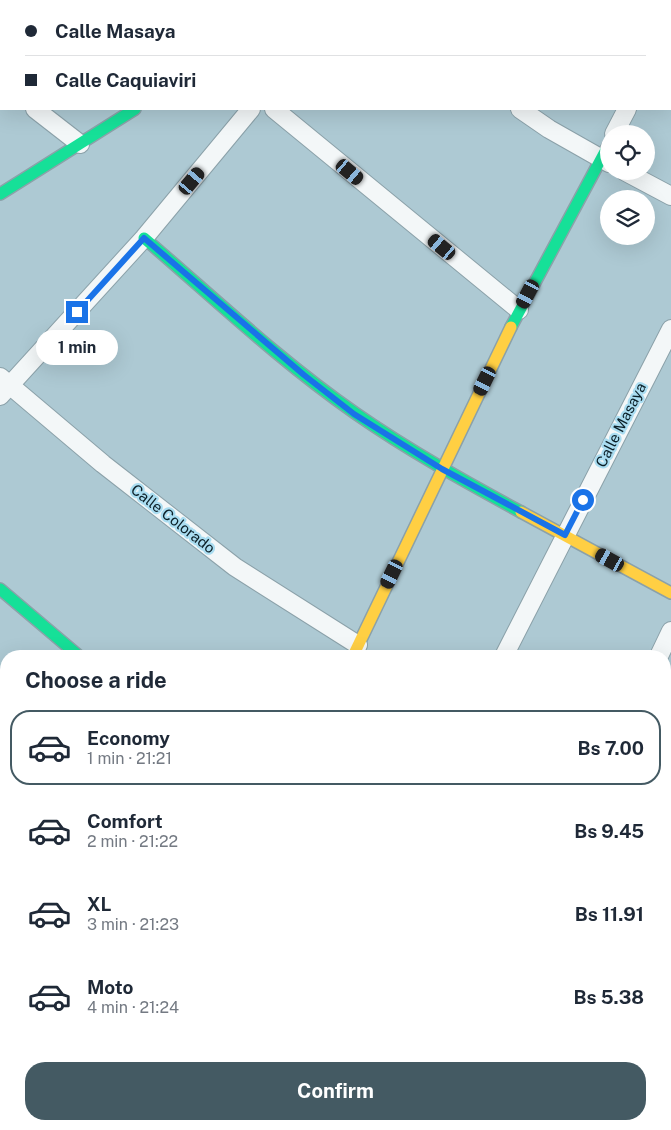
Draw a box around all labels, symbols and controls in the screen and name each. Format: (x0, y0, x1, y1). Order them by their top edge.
text: Calle Masaya (55, 20, 176, 42)
text: Calle Caquiaviri (55, 69, 196, 91)
map controls (600, 125, 655, 245)
button: locate (600, 125, 655, 180)
car (333, 157, 366, 187)
car (176, 165, 207, 197)
button: layers (600, 190, 655, 245)
car (425, 232, 458, 262)
car (514, 277, 541, 311)
route end (66, 301, 88, 323)
callout: 1 min (36, 330, 118, 364)
text: 1 min (58, 338, 96, 357)
car (471, 364, 498, 398)
street label: Calle Masaya (592, 380, 649, 470)
street label: Calle Colorado (128, 481, 219, 557)
route start (572, 489, 594, 511)
car (593, 546, 626, 574)
car (378, 557, 405, 591)
text: Choose a ride (25, 667, 167, 693)
icon: car (27, 725, 72, 770)
text: Economy (87, 727, 170, 749)
text: Bs 7.00 (578, 737, 644, 759)
text: 1 min · 21:21 (87, 749, 172, 768)
icon: car (27, 808, 72, 853)
text: Comfort (87, 810, 163, 832)
text: Bs 9.45 (574, 820, 644, 842)
text: 2 min · 21:22 (87, 832, 178, 851)
icon: car (27, 891, 72, 936)
text: XL (87, 893, 112, 915)
text: Bs 11.91 (575, 903, 644, 925)
text: 3 min · 21:23 (87, 915, 179, 934)
icon: car (27, 974, 72, 1019)
text: Moto (87, 976, 133, 998)
text: Bs 5.38 (574, 986, 644, 1008)
text: 4 min · 21:24 (87, 998, 179, 1017)
button: Confirm (25, 1062, 646, 1120)

